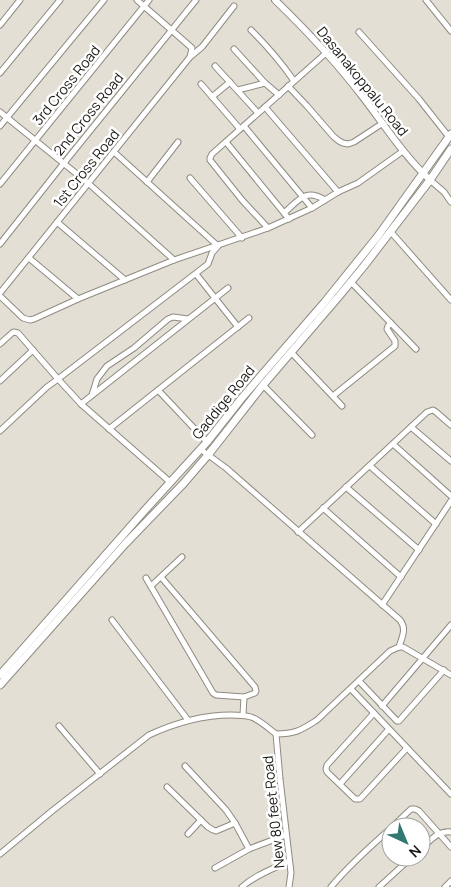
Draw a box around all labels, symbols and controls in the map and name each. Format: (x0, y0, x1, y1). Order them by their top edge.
street label: Dasanakoppalu Road (313, 22, 413, 140)
street label: 3rd Cross Road (28, 41, 104, 129)
street label: 2nd Cross Road (49, 69, 127, 159)
street label: 1st Cross Road (49, 125, 123, 211)
street label: Gaddige Road (187, 361, 259, 443)
street label: New 80 feet Road (258, 755, 288, 869)
north arrow (381, 817, 431, 867)
text: N (405, 841, 426, 862)

